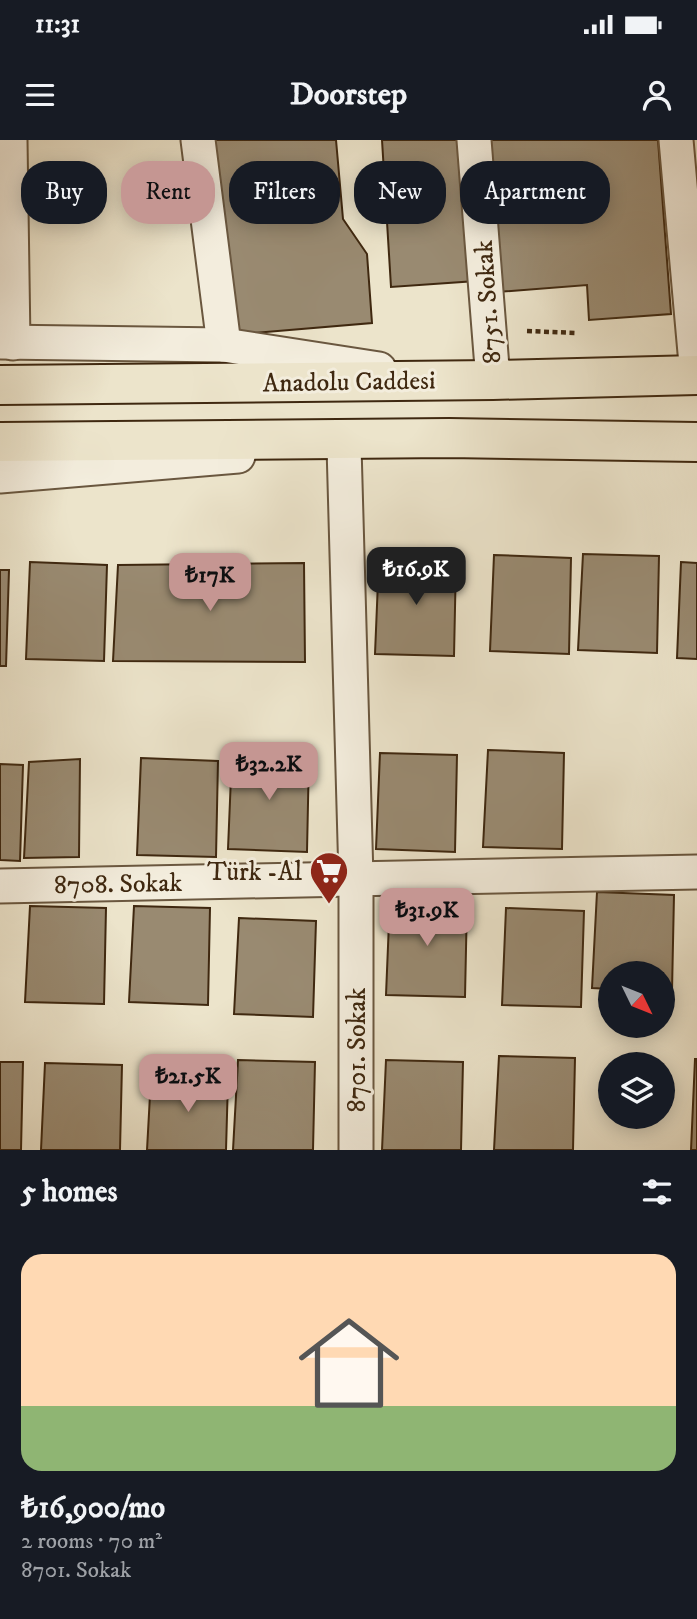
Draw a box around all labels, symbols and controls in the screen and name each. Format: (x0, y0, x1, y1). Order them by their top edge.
text: 11:31 (35, 8, 80, 41)
text: Doorstep (290, 75, 407, 115)
icon: menu (21, 76, 59, 114)
icon: person (638, 76, 676, 114)
chip: Buy (21, 161, 107, 224)
chip: Rent (121, 161, 215, 224)
chip: Filters (229, 161, 340, 224)
chip: New (354, 161, 446, 224)
chip: Apartment (460, 161, 610, 224)
street label: 8751. Sokak (468, 239, 509, 365)
street label: Anadolu Caddesi (262, 364, 436, 401)
pin: ₺16.9K (359, 547, 473, 607)
pin: ₺17K (169, 554, 251, 613)
text: ₺16.9K (383, 555, 449, 584)
text: ₺17K (185, 561, 235, 590)
pin: ₺32.2K (212, 742, 326, 802)
text: ₺32.2K (236, 750, 302, 779)
supermarket icon: Türk -Al (308, 850, 350, 905)
place label: Türk -Al (207, 856, 302, 889)
street label: 8708. Sokak (54, 867, 183, 902)
pin: ₺31.9K (370, 888, 484, 948)
text: ₺31.9K (395, 896, 459, 925)
north arrow (598, 961, 676, 1038)
map controls (598, 961, 675, 1129)
street label: 8701. Sokak (341, 987, 374, 1112)
button: layers (598, 1052, 675, 1129)
pin: ₺21.5K (131, 1054, 245, 1114)
text: ₺21.5K (155, 1062, 221, 1091)
icon: filters (638, 1173, 676, 1211)
text: 5 homes (21, 1174, 117, 1211)
icon: home (286, 1300, 412, 1426)
text: ₺16,900/mo (21, 1490, 165, 1527)
text: 2 rooms · 70 m² (21, 1527, 162, 1556)
text: 8701. Sokak (21, 1556, 131, 1585)

